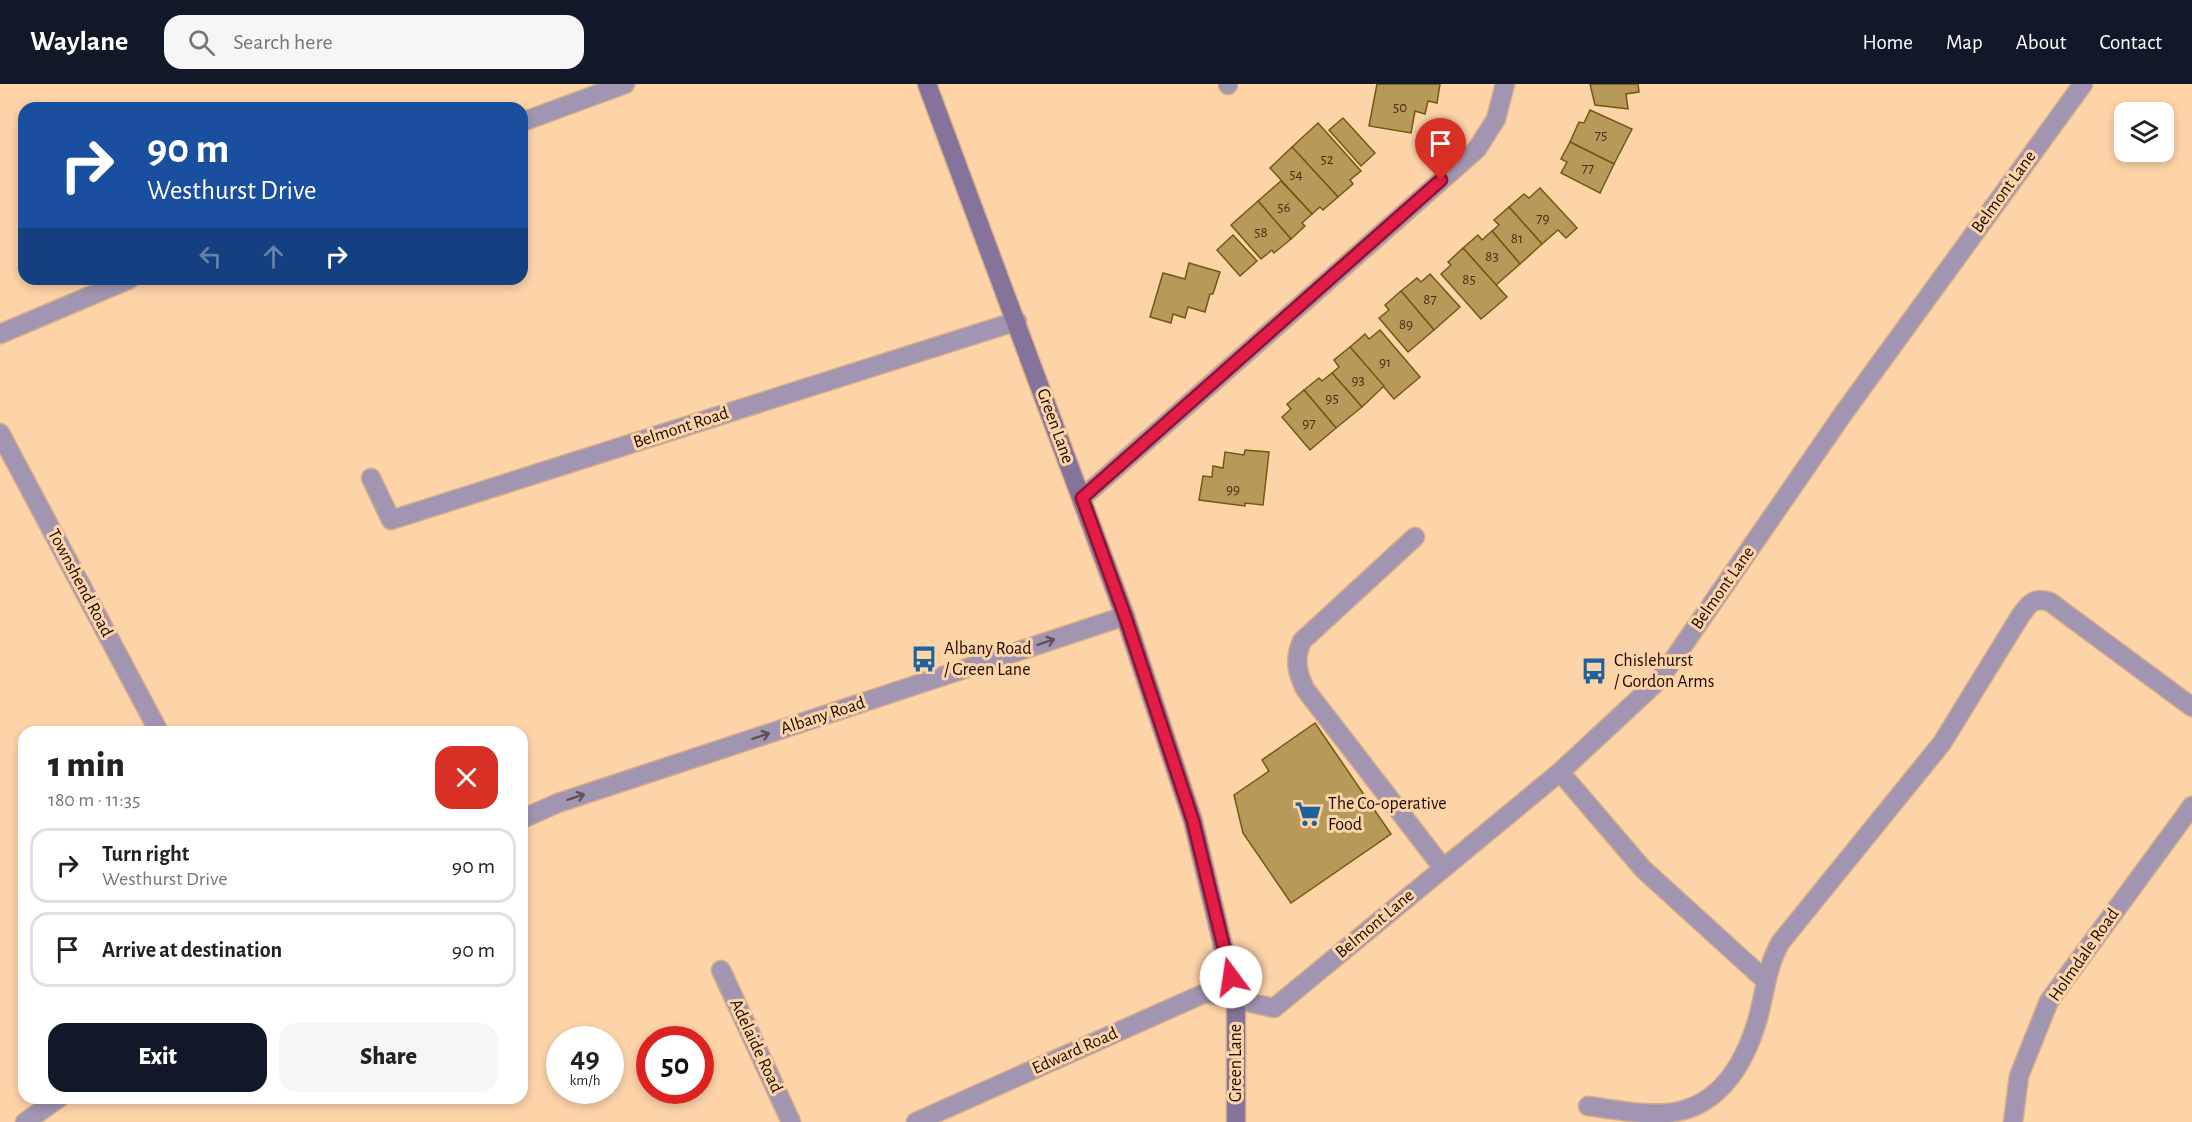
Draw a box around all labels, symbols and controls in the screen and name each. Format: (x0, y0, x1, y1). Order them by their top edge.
search box (164, 15, 584, 69)
icon: search (185, 26, 218, 59)
text: Waylane (30, 28, 128, 56)
text: Search here (233, 31, 333, 53)
text: Home (1862, 32, 1913, 53)
text: Map (1946, 32, 1983, 53)
text: About (2016, 32, 2066, 53)
text: Contact (2099, 32, 2162, 53)
house number: 50 (1393, 100, 1407, 115)
map controls (2114, 102, 2174, 162)
button: layers (2114, 102, 2174, 162)
pin (1415, 118, 1466, 180)
icon: right (48, 126, 126, 204)
icon: arrive (1424, 127, 1457, 160)
text: 90 m (147, 128, 229, 170)
house number: 75 (1595, 128, 1607, 143)
street label: Belmont Lane (1968, 148, 2040, 236)
house number: 52 (1320, 152, 1334, 167)
house number: 77 (1582, 161, 1594, 176)
house number: 54 (1289, 167, 1303, 182)
text: Westhurst Drive (147, 177, 316, 204)
house number: 56 (1277, 200, 1291, 215)
house number: 79 (1536, 211, 1550, 226)
house number: 58 (1254, 225, 1268, 240)
house number: 81 (1511, 231, 1523, 246)
icon: left (194, 240, 227, 273)
icon: ahead (257, 240, 290, 273)
icon: right (320, 240, 353, 273)
house number: 83 (1485, 249, 1499, 264)
house number: 85 (1462, 272, 1476, 287)
house number: 87 (1423, 292, 1437, 307)
house number: 89 (1399, 317, 1413, 332)
house number: 91 (1379, 355, 1391, 370)
house number: 93 (1351, 373, 1365, 388)
street label: Green Lane (1033, 386, 1077, 466)
house number: 95 (1325, 391, 1339, 406)
street label: Belmont Road (631, 404, 731, 452)
house number: 97 (1302, 416, 1316, 431)
house number: 99 (1226, 482, 1240, 497)
street label: Townshend Road (44, 526, 116, 640)
street label: Belmont Lane (1688, 543, 1758, 633)
one-way arrow (1036, 636, 1055, 647)
place label: Albany Road / Green Lane (944, 640, 1032, 679)
bus stop icon: Albany Road / Green Lane (909, 644, 939, 674)
place label: Chislehurst / Gordon Arms (1614, 652, 1714, 691)
bus stop icon: Chislehurst / Gordon Arms (1579, 656, 1609, 686)
street label: Albany Road (779, 694, 867, 738)
one-way arrow (751, 730, 770, 741)
button: close (435, 746, 498, 809)
text: 1 min (48, 747, 125, 783)
text: 180 m · 11:35 (48, 790, 140, 810)
one-way arrow (566, 790, 585, 801)
place label: The Co-operative Food (1328, 795, 1447, 834)
supermarket icon: The Co-operative Food (1293, 799, 1323, 829)
text: Turn right (102, 843, 189, 865)
icon: right (51, 849, 84, 882)
text: 90 m (452, 855, 495, 877)
text: Westhurst Drive (102, 869, 228, 889)
street label: Belmont Lane (1332, 886, 1418, 962)
street label: Holmdale Road (2045, 905, 2123, 1005)
icon: arrive (51, 933, 84, 966)
text: Arrive at destination (102, 939, 282, 961)
text: 90 m (452, 939, 495, 961)
position arrow (1199, 945, 1263, 1009)
street label: Adelaide Road (726, 996, 786, 1096)
button: Exit (48, 1023, 267, 1092)
button: Share (279, 1023, 498, 1092)
street label: Edward Road (1030, 1024, 1120, 1078)
street label: Green Lane (1227, 1024, 1245, 1102)
speed limit sign: 50 (636, 1026, 714, 1104)
text: 49 (570, 1043, 600, 1073)
text: km/h (570, 1073, 600, 1088)

